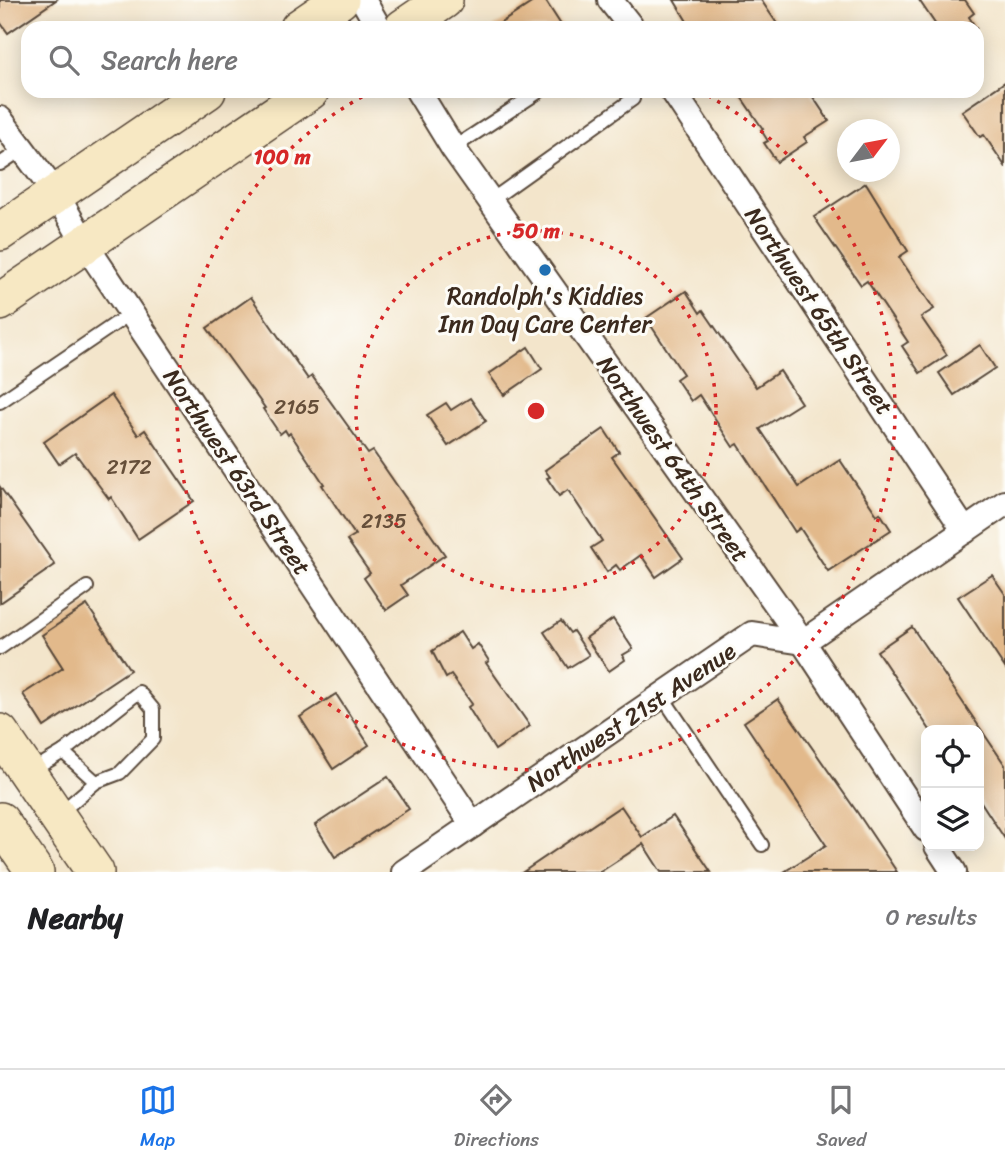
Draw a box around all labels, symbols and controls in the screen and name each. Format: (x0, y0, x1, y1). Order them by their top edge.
search box (21, 21, 984, 98)
text: Search here (101, 37, 238, 83)
icon: search (45, 41, 83, 79)
north arrow (837, 119, 900, 182)
text: 100 m (253, 138, 311, 176)
street label: Northwest 65th Street (733, 198, 905, 424)
text: 50 m (512, 212, 561, 250)
marker: Randolph's Kiddies Inn Day Care Center (537, 262, 553, 278)
place label: Randolph's Kiddies Inn Day Care Center (438, 275, 654, 345)
street label: Northwest 64th Street (585, 346, 761, 572)
street label: Northwest 63rd Street (152, 360, 322, 584)
house number: 2165 (274, 388, 320, 426)
centre of rings (524, 399, 548, 423)
house number: 2172 (106, 448, 152, 486)
house number: 2135 (361, 502, 407, 540)
street label: Northwest 21st Avenue (517, 631, 745, 803)
map controls (921, 725, 984, 851)
button: locate (921, 725, 984, 788)
button: layers (921, 788, 984, 851)
text: Nearby (28, 891, 123, 945)
text: 0 results (885, 897, 977, 938)
tab: Map (139, 1081, 177, 1156)
tab: Directions (454, 1081, 539, 1156)
tab: Saved (816, 1081, 866, 1156)

